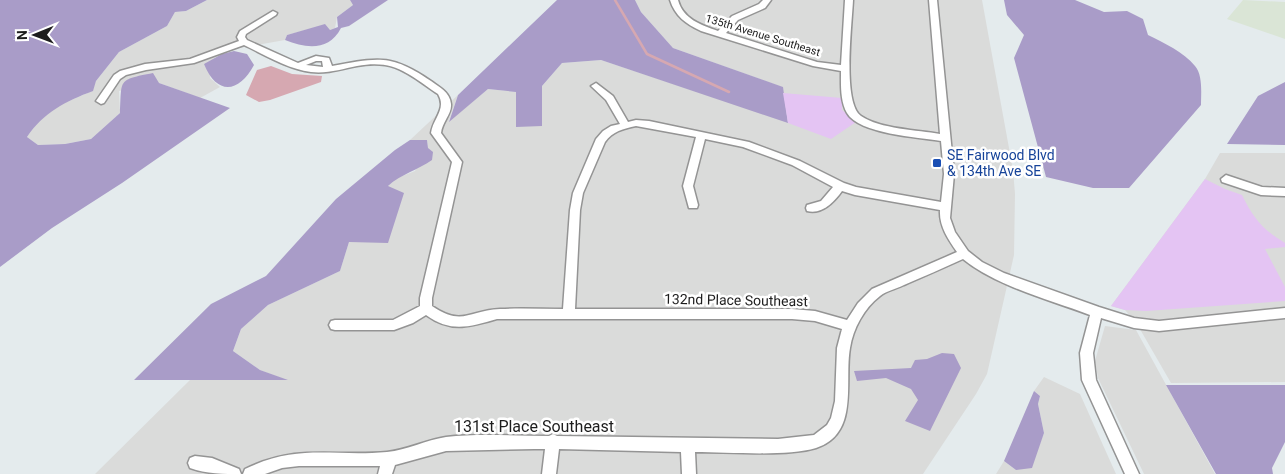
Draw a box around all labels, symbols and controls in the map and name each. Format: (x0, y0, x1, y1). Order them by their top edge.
north arrow (10, 10, 60, 60)
street label: 135th Avenue Southeast (704, 12, 822, 59)
text: N (14, 30, 30, 40)
place label: SE Fairwood Blvd & 134th Ave SE (947, 147, 1055, 179)
marker: SE Fairwood Blvd & 134th Ave SE (931, 157, 943, 169)
street label: 132nd Place Southeast (664, 291, 809, 309)
street label: 131st Place Southeast (454, 417, 614, 436)

